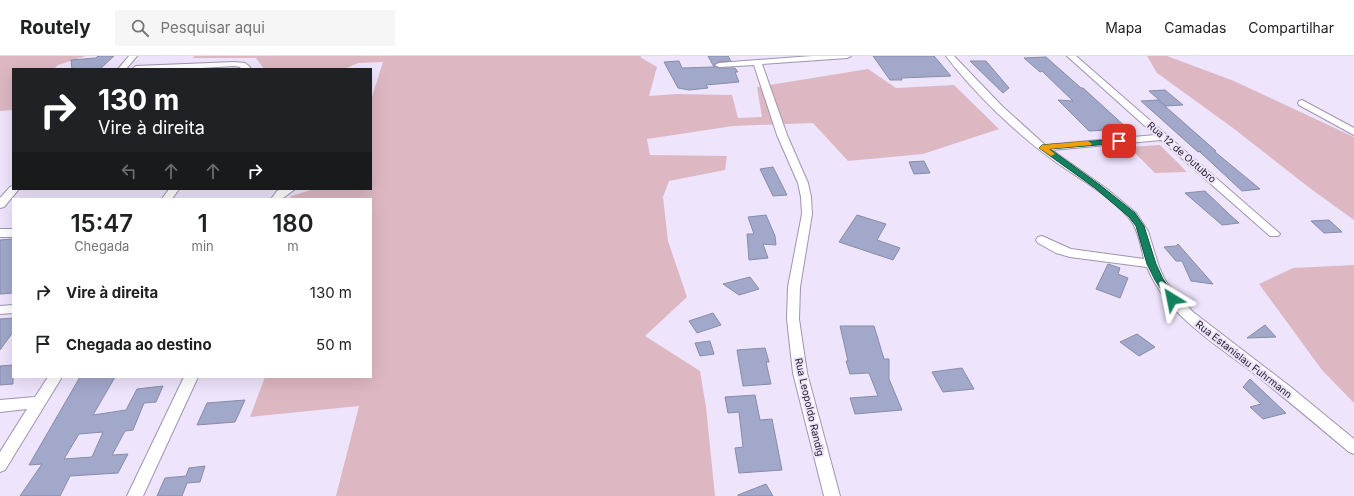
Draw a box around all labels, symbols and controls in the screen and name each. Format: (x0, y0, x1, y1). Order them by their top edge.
search box (115, 10, 395, 46)
text: Routely (20, 16, 91, 39)
icon: search (129, 17, 151, 39)
text: Pesquisar aqui (161, 18, 265, 37)
text: Mapa (1105, 19, 1142, 36)
text: Camadas (1164, 19, 1226, 36)
text: Compartilhar (1248, 19, 1334, 36)
text: 130 m (98, 83, 179, 117)
icon: right (32, 84, 84, 136)
text: Vire à direita (98, 117, 205, 138)
street label: Rua 12 de Outubro (1145, 119, 1219, 185)
pin (1102, 124, 1136, 158)
icon: arrive (1108, 130, 1130, 152)
icon: left (118, 160, 140, 182)
icon: ahead (160, 160, 182, 182)
icon: ahead (202, 160, 224, 182)
icon: right (244, 160, 266, 182)
text: 15:47 (70, 209, 133, 238)
text: 1 (198, 209, 208, 238)
text: 180 (272, 209, 314, 238)
text: Chegada (74, 238, 129, 254)
text: min (192, 238, 214, 254)
text: m (287, 238, 299, 254)
position arrow (1151, 278, 1193, 320)
icon: right (32, 281, 54, 303)
text: Vire à direita (66, 283, 158, 302)
text: 130 m (310, 283, 352, 302)
street label: Rua Estanislau Fuhrmann (1193, 318, 1295, 400)
icon: arrive (32, 333, 54, 355)
text: Chegada ao destino (66, 335, 212, 354)
text: 50 m (316, 335, 352, 354)
street label: Rua Leopoldo Randig (793, 357, 827, 457)

